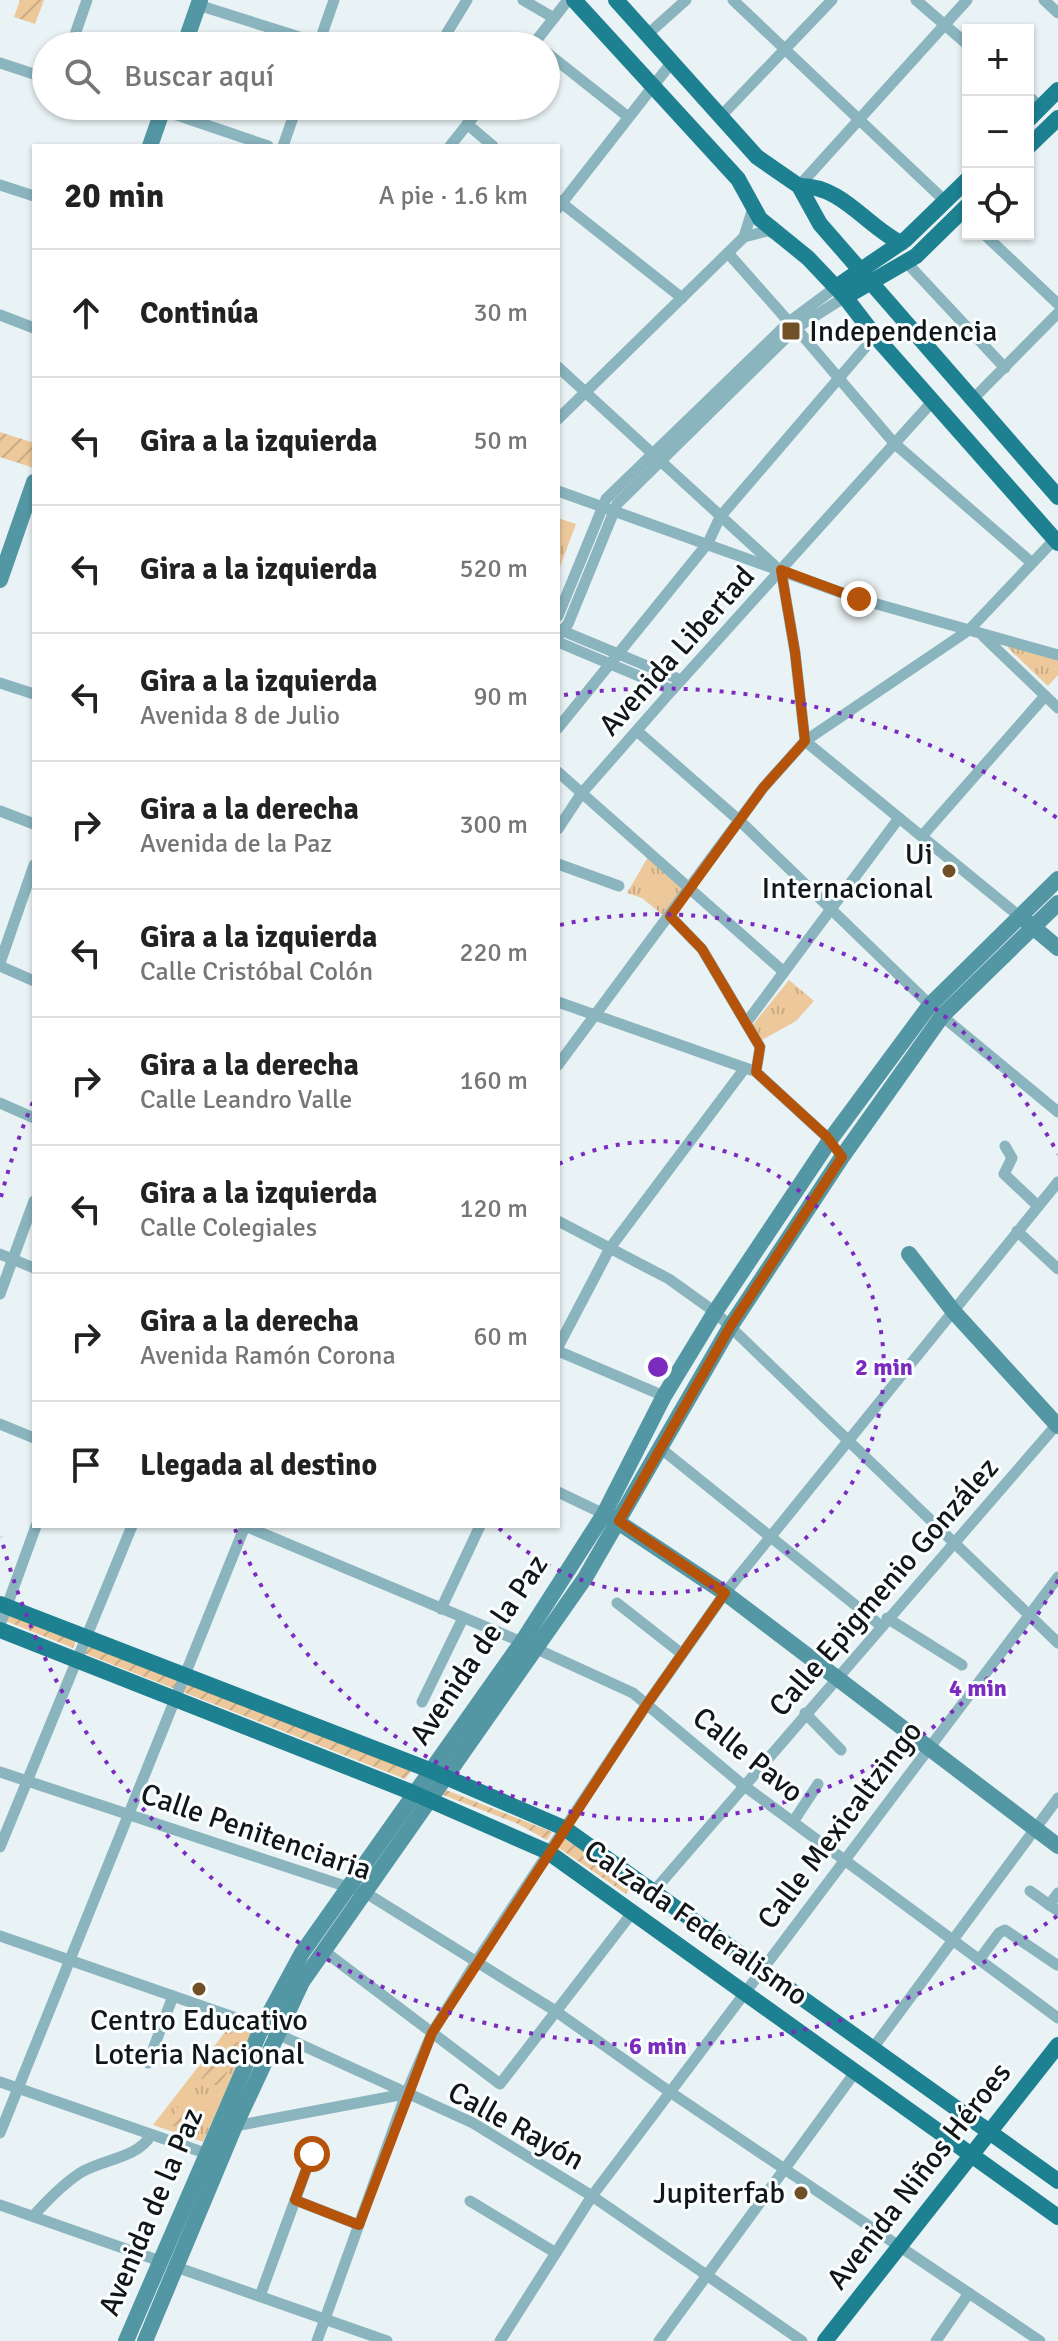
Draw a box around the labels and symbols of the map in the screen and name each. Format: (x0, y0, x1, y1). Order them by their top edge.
place label: Independencia (809, 313, 997, 350)
marker: Independencia (780, 320, 802, 342)
street label: Avenida Libertad (591, 559, 763, 743)
route end (841, 581, 877, 617)
place label: Ui Internacional (762, 836, 933, 907)
marker: Ui Internacional (940, 862, 958, 880)
text: 2 min (855, 1352, 913, 1382)
centre of rings (644, 1353, 672, 1381)
street label: Calle Epigmenio González (761, 1450, 1007, 1724)
street label: Avenida de la Paz (402, 1548, 556, 1752)
text: 4 min (949, 1673, 1007, 1703)
street label: Calle Pavo (685, 1699, 811, 1811)
street label: Calle Mexicaltzingo (750, 1714, 930, 1936)
street label: Calle Penitenciaria (136, 1775, 376, 1889)
street label: Calzada Federalismo (577, 1832, 815, 2014)
marker: Centro Educativo Loteria Nacional (190, 1980, 208, 1998)
place label: Centro Educativo Loteria Nacional (90, 2002, 308, 2073)
text: 6 min (629, 2031, 687, 2061)
street label: Avenida Niños Héroes (819, 2055, 1019, 2297)
street label: Calle Rayón (441, 2073, 591, 2179)
street label: Avenida de la Paz (91, 2103, 211, 2321)
route start (294, 2136, 330, 2172)
place label: Jupiterfab (653, 2175, 785, 2212)
marker: Jupiterfab (792, 2184, 810, 2202)

